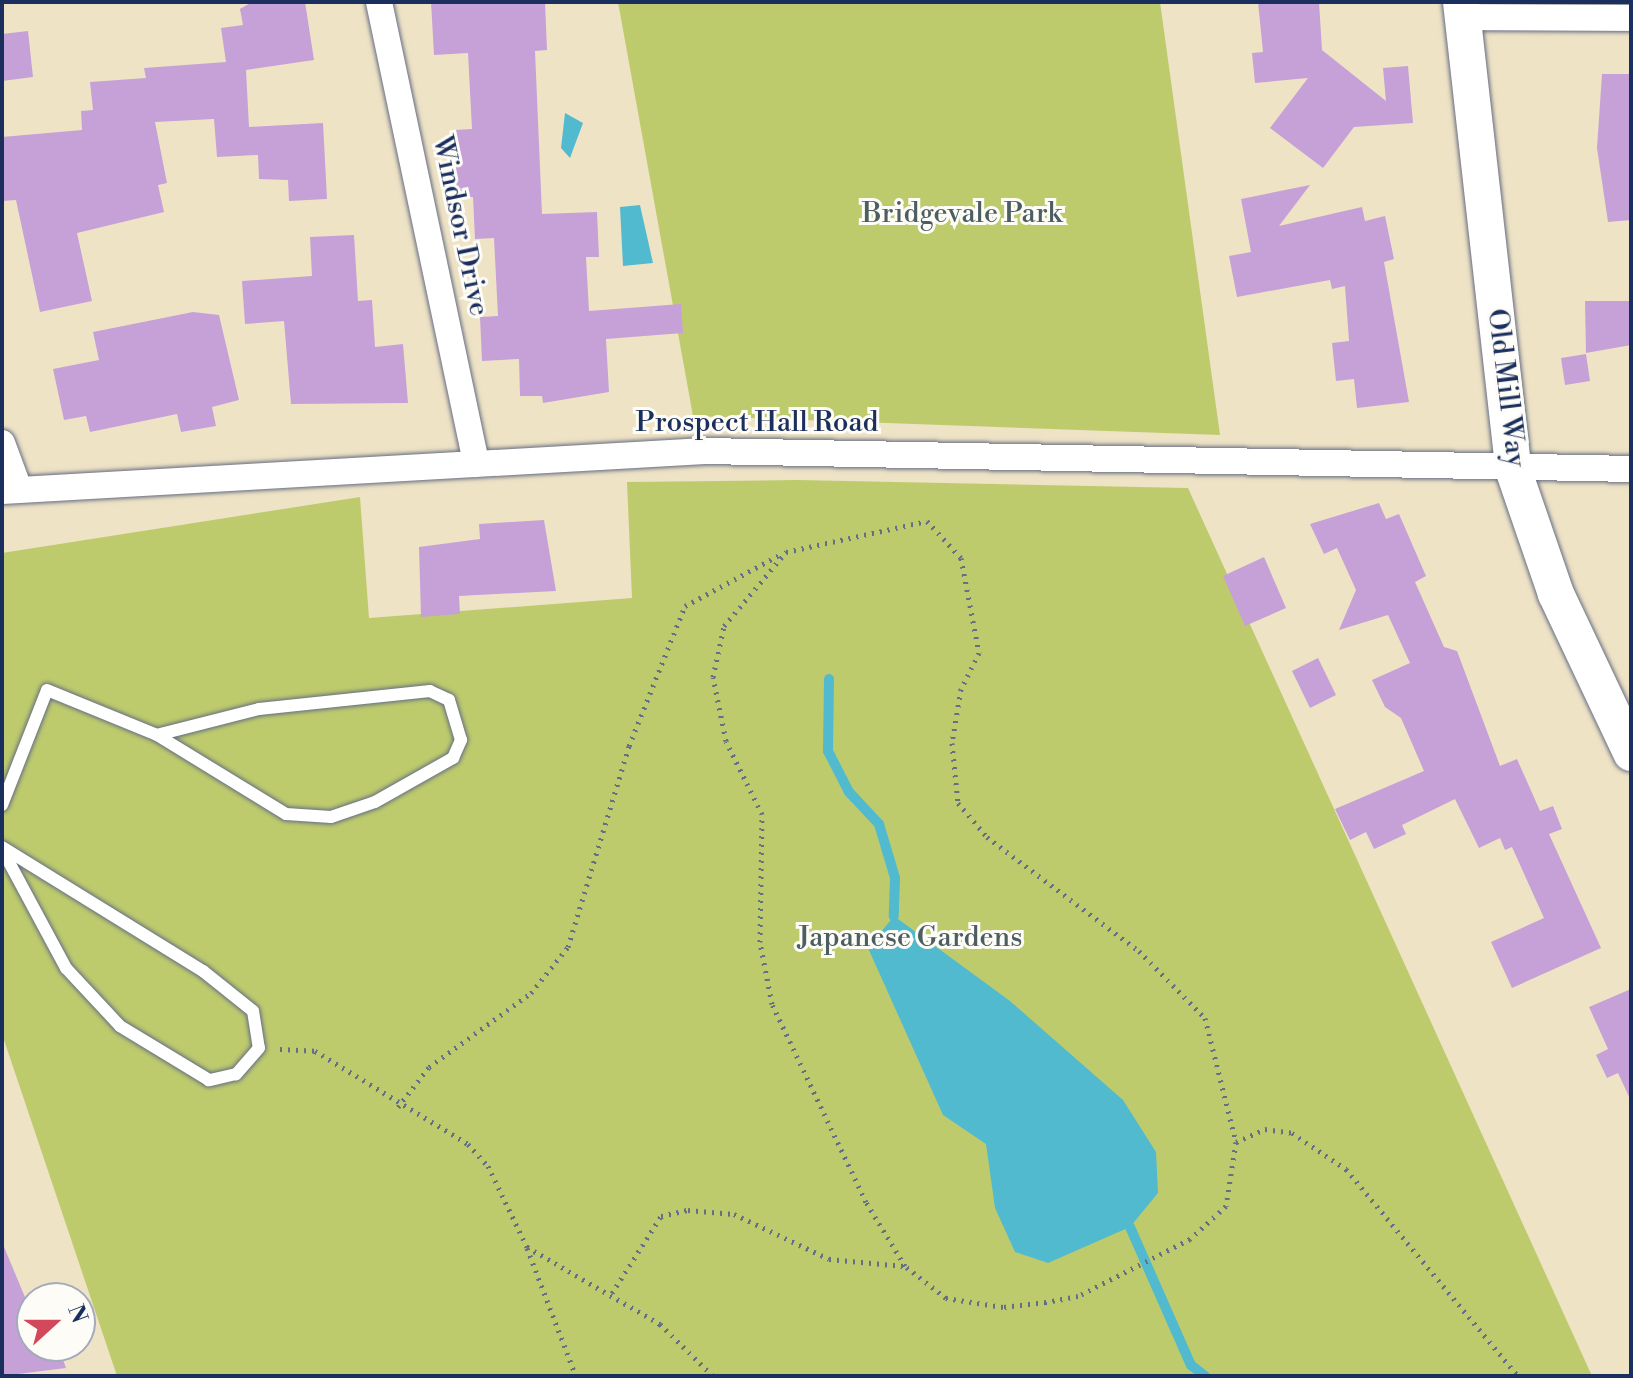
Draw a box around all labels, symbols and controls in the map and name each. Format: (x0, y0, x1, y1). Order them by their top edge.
street label: Windsor Drive (425, 133, 495, 319)
park label: Bridgevale Park (862, 197, 1062, 231)
street label: Old Mill Way (1480, 307, 1532, 469)
street label: Prospect Hall Road (636, 406, 878, 440)
park label: Japanese Gardens (797, 921, 1023, 955)
north arrow (16, 1282, 96, 1362)
text: N (61, 1301, 93, 1327)

